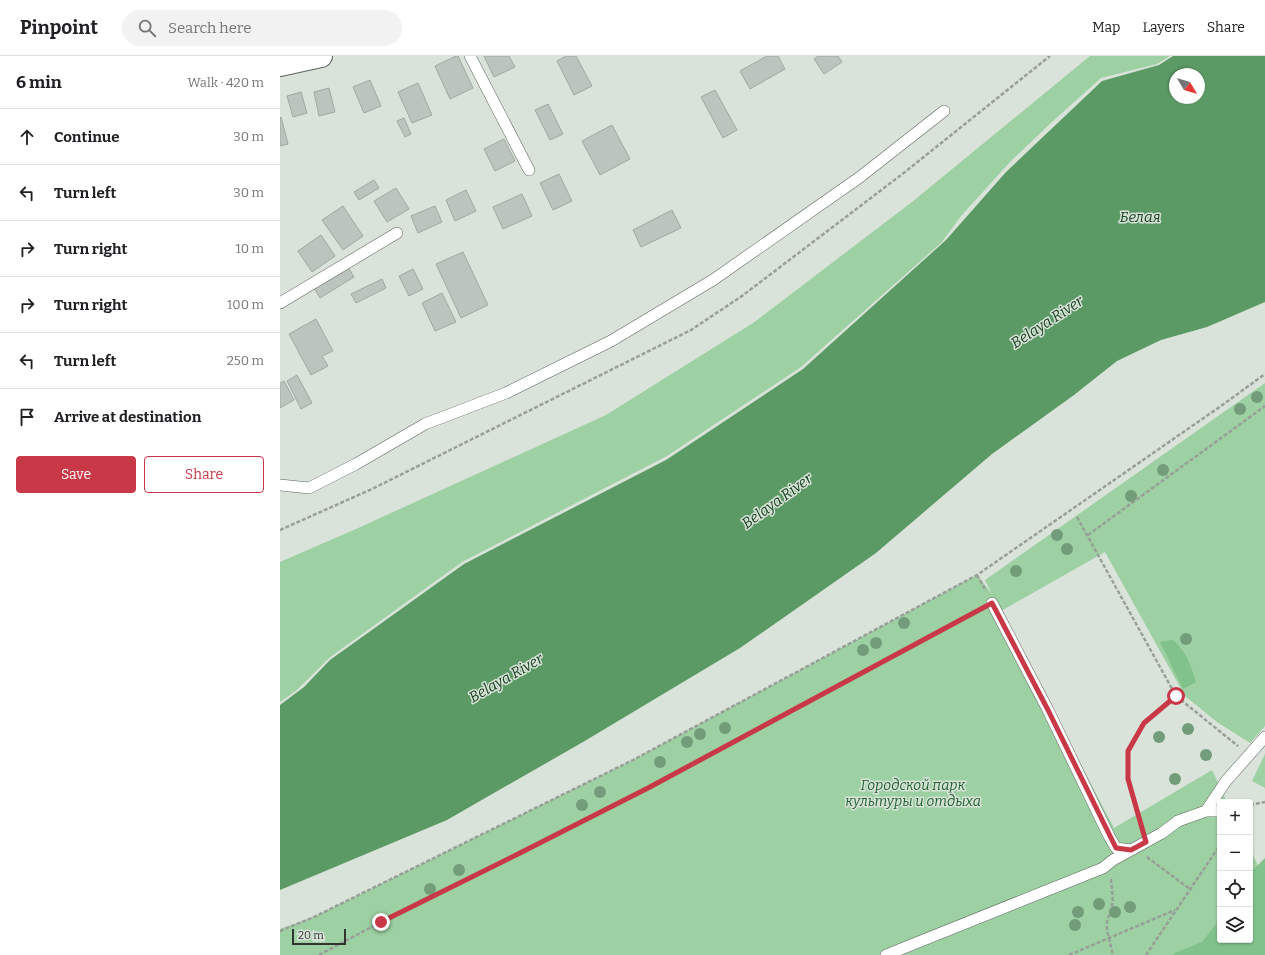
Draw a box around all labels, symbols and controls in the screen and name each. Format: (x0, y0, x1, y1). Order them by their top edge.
search box (122, 10, 402, 46)
text: Pinpoint (20, 16, 98, 39)
icon: search (136, 17, 158, 39)
text: Search here (168, 19, 251, 37)
text: Map (1092, 19, 1120, 36)
text: Layers (1142, 19, 1185, 36)
text: Share (1207, 19, 1245, 36)
north arrow (1169, 68, 1205, 104)
text: 6 min (16, 72, 62, 93)
text: Walk · 420 m (188, 75, 264, 90)
icon: ahead (16, 126, 38, 148)
text: Continue (54, 128, 120, 146)
text: 30 m (233, 129, 264, 144)
icon: left (16, 182, 38, 204)
text: Turn left (54, 184, 116, 202)
text: 30 m (233, 185, 264, 200)
water label: Белая (1119, 208, 1161, 226)
icon: right (16, 238, 38, 260)
text: Turn right (54, 240, 127, 258)
text: 10 m (235, 241, 264, 256)
water label: Belaya River (1007, 291, 1087, 352)
icon: right (16, 294, 38, 316)
text: Turn right (54, 296, 127, 314)
text: 100 m (227, 297, 264, 312)
icon: left (16, 350, 38, 372)
text: Turn left (54, 352, 116, 370)
text: 250 m (227, 353, 264, 368)
icon: arrive (16, 406, 38, 428)
text: Arrive at destination (54, 408, 201, 426)
button: Save (16, 456, 136, 493)
button: Share (144, 456, 264, 493)
water label: Belaya River (738, 469, 816, 533)
water label: Belaya River (466, 649, 547, 706)
route start (1167, 687, 1185, 705)
park label: Городской парк культуры и отдыха (845, 777, 981, 810)
map controls (1217, 799, 1253, 943)
button: + (1217, 799, 1253, 835)
button: − (1217, 835, 1253, 871)
button: locate (1217, 871, 1253, 907)
button: layers (1217, 907, 1253, 943)
route end (372, 913, 390, 931)
scale bar (292, 927, 346, 946)
text: 20 m (298, 929, 324, 942)

